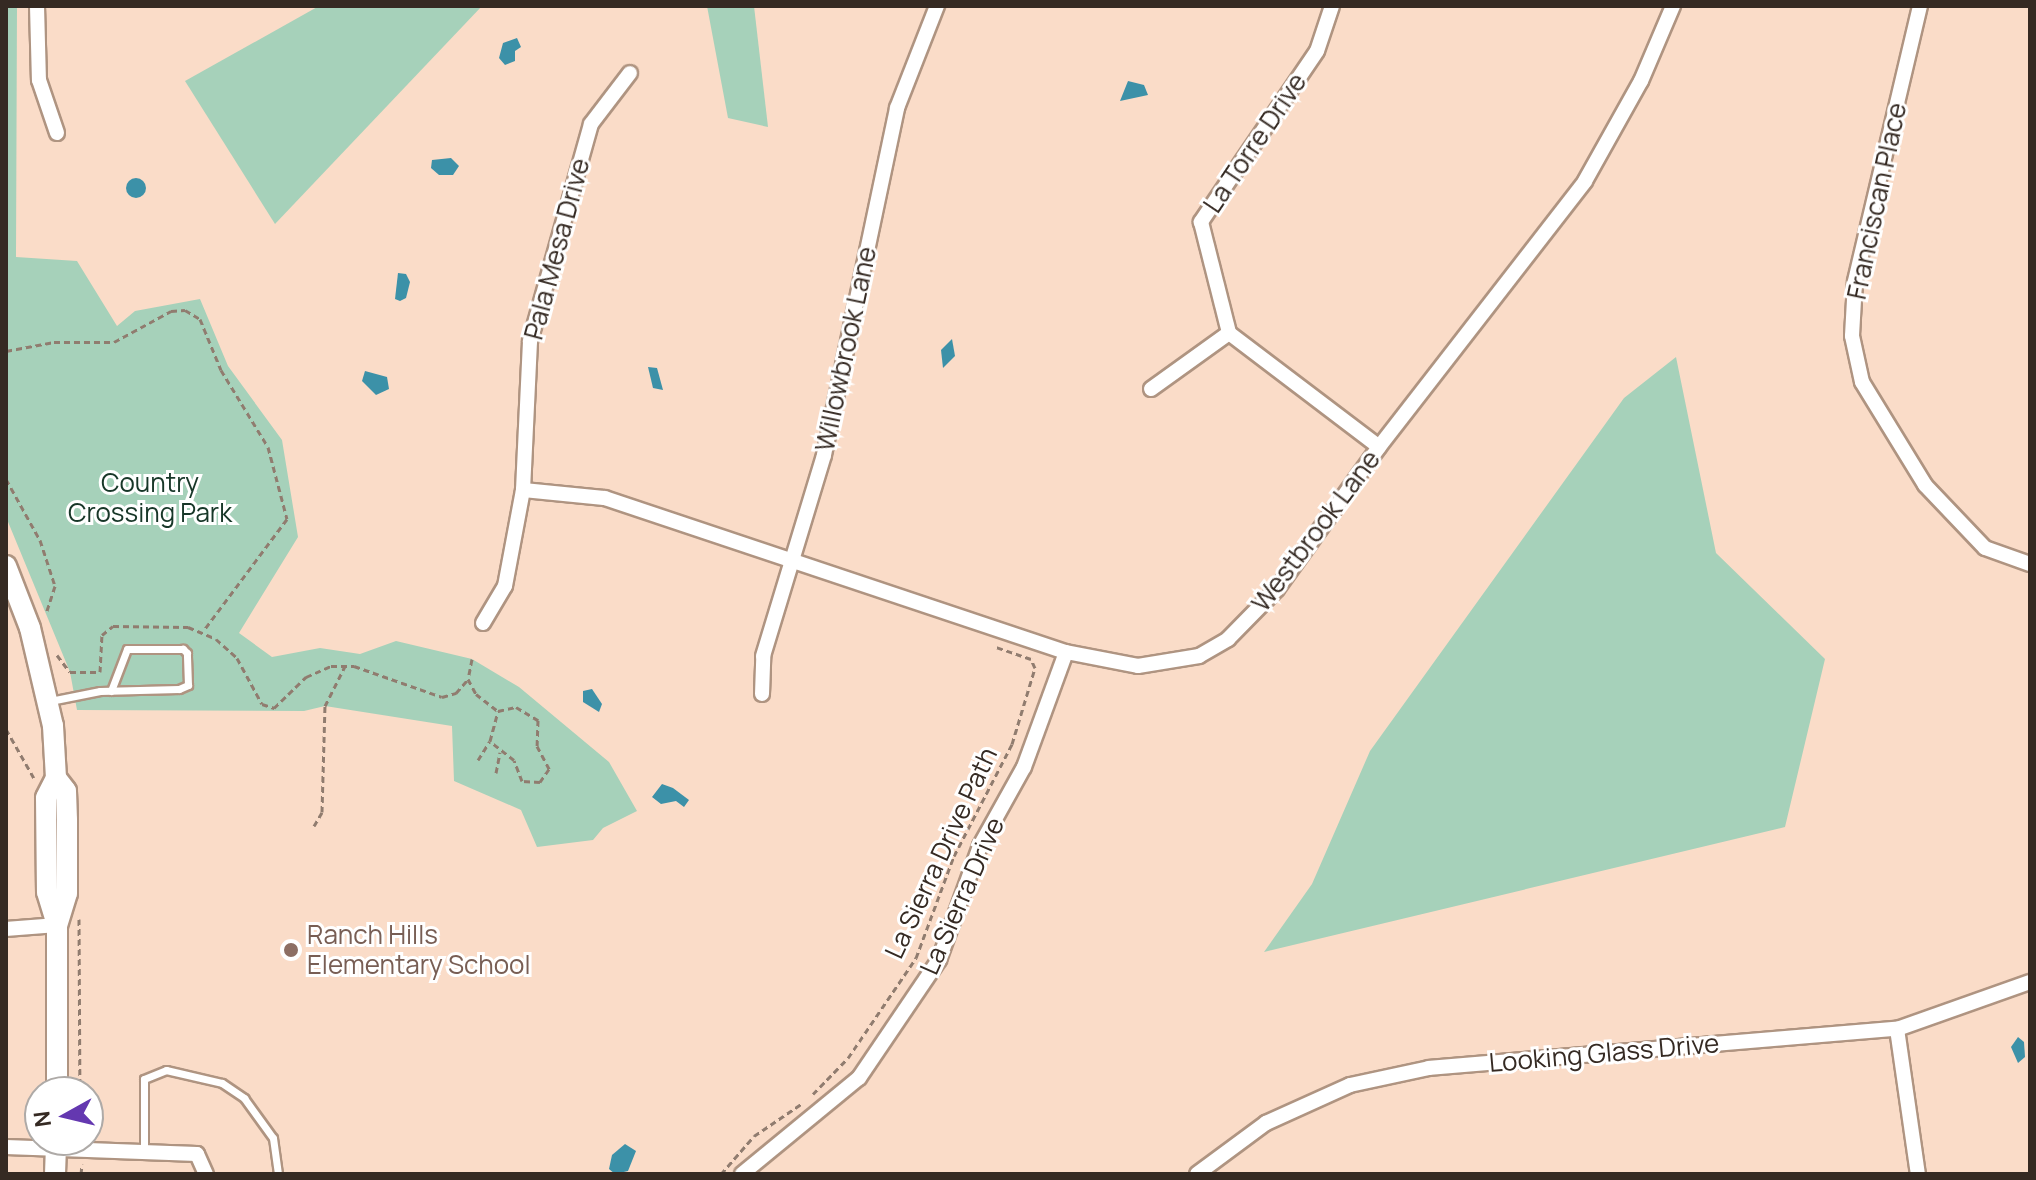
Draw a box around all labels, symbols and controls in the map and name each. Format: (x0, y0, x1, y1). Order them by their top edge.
street label: La Torre Drive (1197, 67, 1313, 219)
street label: Franciscan Place (1841, 100, 1913, 302)
street label: Pala Mesa Drive (518, 155, 596, 343)
street label: Willowbrook Lane (809, 244, 883, 454)
street label: Westbrook Lane (1245, 444, 1387, 618)
park label: Country Crossing Park (68, 467, 232, 528)
street label: La Sierra Drive Path (878, 742, 1004, 964)
street label: La Sierra Drive (913, 813, 1011, 979)
place label: Ranch Hills Elementary School (307, 919, 531, 980)
marker: Ranch Hills Elementary School (282, 941, 300, 959)
street label: Looking Glass Drive (1487, 1027, 1721, 1079)
north arrow (24, 1076, 104, 1156)
text: N (26, 1109, 58, 1129)

